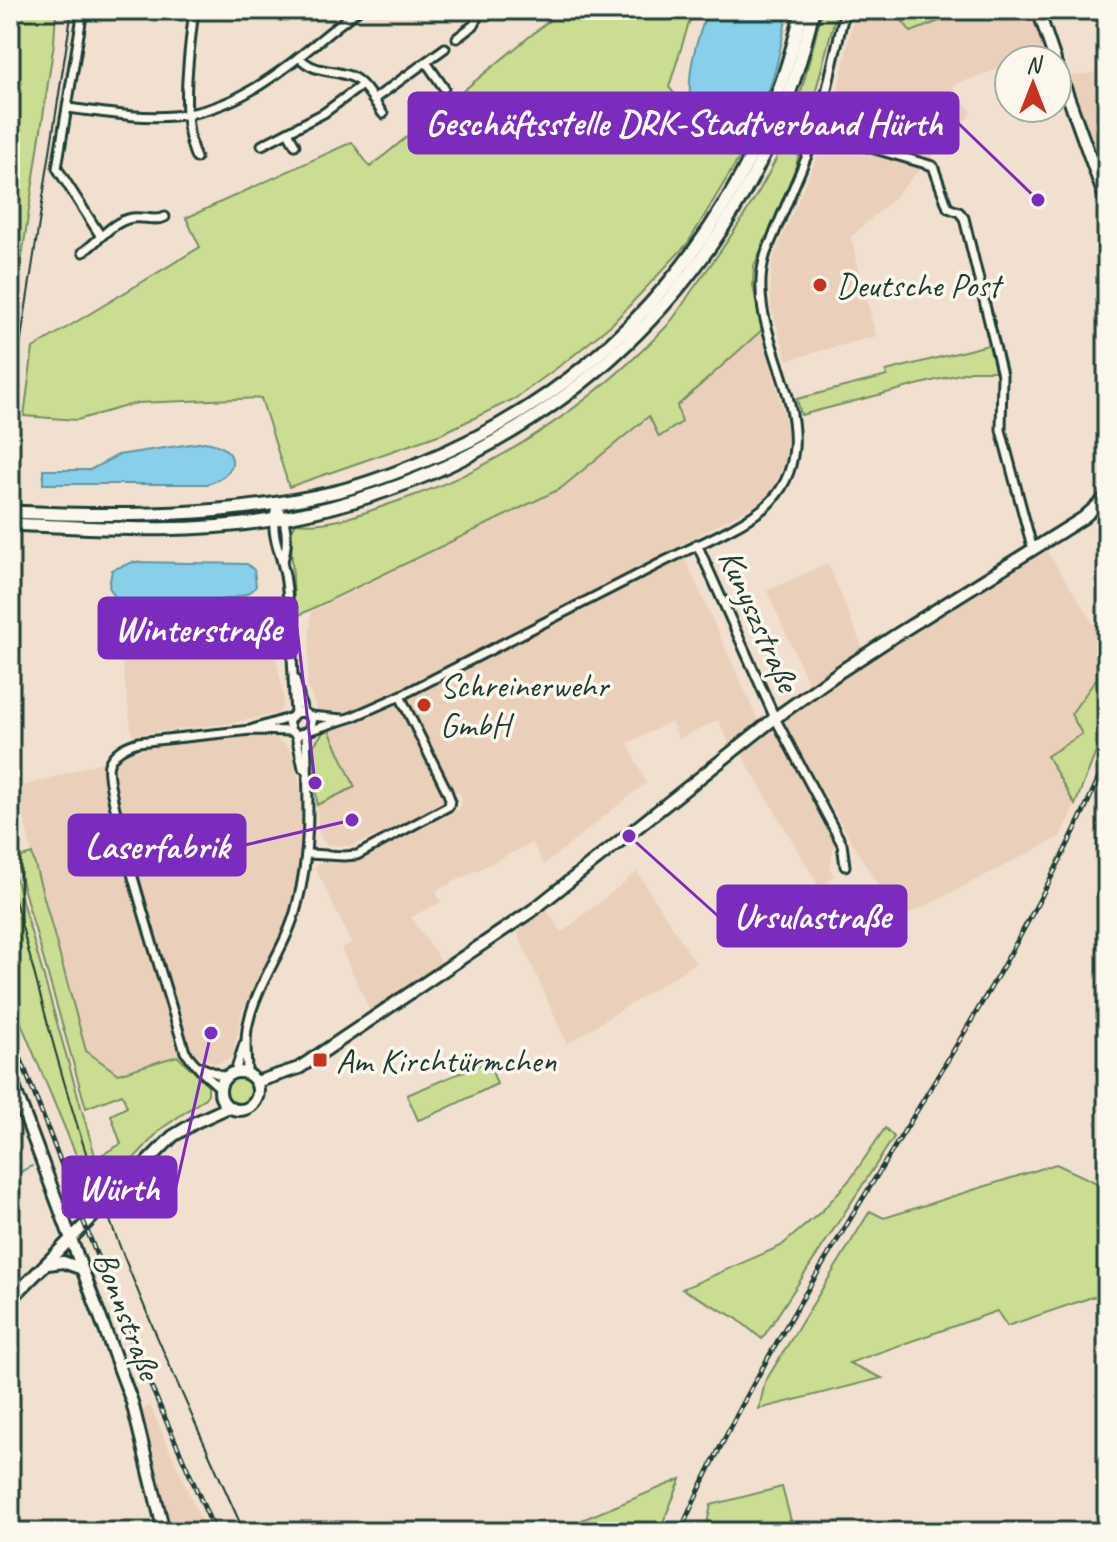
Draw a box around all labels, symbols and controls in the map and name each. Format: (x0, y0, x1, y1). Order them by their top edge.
north arrow (993, 44, 1073, 124)
text: N (1026, 51, 1043, 79)
callout: Geschäftsstelle DRK-Stadtverband Hürth (409, 93, 958, 153)
text: Geschäftsstelle DRK-Stadtverband Hürth (426, 100, 944, 146)
place label: Deutsche Post (836, 264, 1005, 307)
marker: Deutsche Post (811, 276, 829, 294)
street label: Kunyszstraße (709, 542, 811, 701)
callout: Winterstraße (99, 598, 297, 658)
text: Winterstraße (115, 606, 284, 652)
place label: Schreinerwehr GmbH (440, 664, 611, 746)
marker: Schreinerwehr GmbH (415, 696, 433, 714)
callout: Laserfabrik (69, 815, 245, 875)
text: Laserfabrik (85, 823, 233, 869)
callout: Ursulastraße (718, 886, 906, 946)
text: Ursulastraße (734, 893, 893, 939)
place label: Am Kirchtürmchen (336, 1039, 557, 1082)
marker: Am Kirchtürmchen (311, 1051, 329, 1069)
callout: Würth (63, 1157, 176, 1217)
text: Würth (79, 1165, 161, 1211)
street label: Bonnstraße (84, 1245, 173, 1388)

